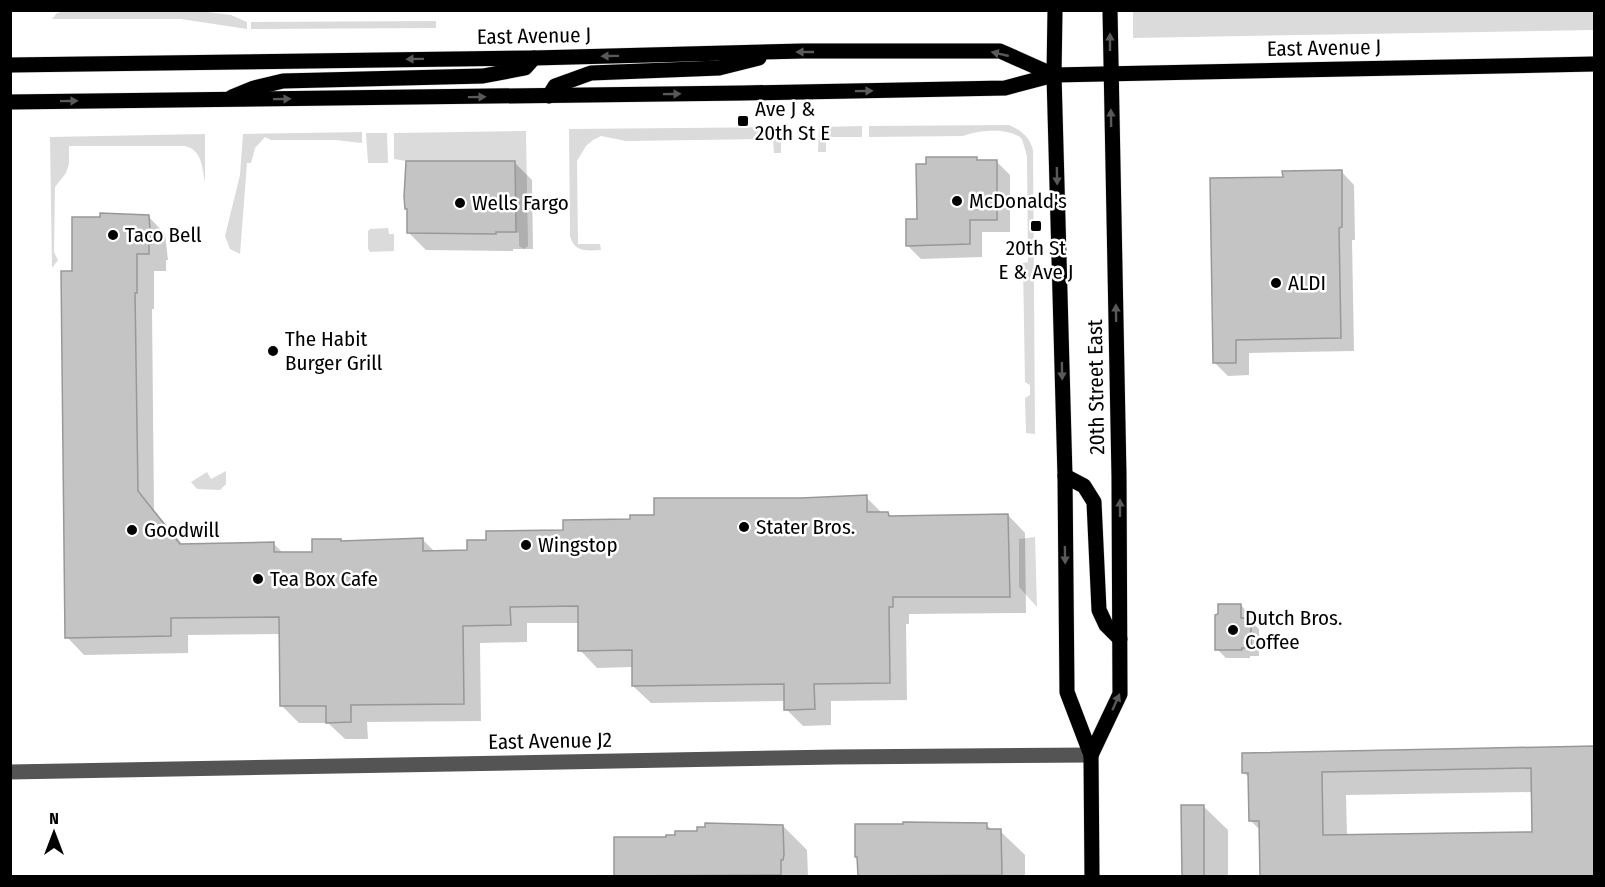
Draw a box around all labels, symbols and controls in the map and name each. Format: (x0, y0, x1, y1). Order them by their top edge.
street label: East Avenue J (477, 22, 591, 50)
one-way arrow (1105, 33, 1115, 52)
street label: East Avenue J (1267, 34, 1381, 62)
one-way arrow (796, 47, 815, 56)
one-way arrow (991, 48, 1009, 58)
one-way arrow (601, 51, 620, 60)
one-way arrow (406, 54, 425, 64)
one-way arrow (855, 86, 874, 96)
one-way arrow (663, 89, 682, 99)
one-way arrow (468, 92, 487, 102)
one-way arrow (273, 95, 292, 104)
place label: Ave J & 20th St E (755, 96, 830, 146)
one-way arrow (59, 97, 78, 106)
one-way arrow (1106, 109, 1116, 128)
marker: Ave J & 20th St E (736, 114, 750, 128)
one-way arrow (1052, 166, 1062, 185)
place label: McDonald's (969, 188, 1067, 214)
place label: Wells Fargo (472, 190, 569, 216)
marker: McDonald's (950, 194, 964, 208)
marker: Wells Fargo (453, 196, 467, 210)
marker: 20th St E & Ave J (1029, 219, 1043, 233)
place label: Taco Bell (125, 222, 202, 248)
marker: Taco Bell (106, 228, 120, 242)
place label: 20th St E & Ave J (998, 235, 1074, 285)
place label: ALDI (1288, 270, 1326, 296)
marker: ALDI (1269, 276, 1283, 290)
one-way arrow (1111, 304, 1120, 323)
street label: 20th Street East (1082, 319, 1110, 455)
place label: The Habit Burger Grill (285, 326, 383, 376)
marker: The Habit Burger Grill (266, 344, 280, 358)
one-way arrow (1057, 361, 1067, 380)
one-way arrow (1115, 499, 1124, 518)
place label: Stater Bros. (756, 514, 855, 540)
place label: Goodwill (144, 517, 220, 543)
marker: Stater Bros. (737, 520, 751, 534)
marker: Goodwill (125, 523, 139, 537)
place label: Wingstop (538, 532, 618, 558)
marker: Wingstop (519, 538, 533, 552)
one-way arrow (1061, 546, 1070, 565)
place label: Tea Box Cafe (270, 566, 378, 592)
marker: Tea Box Cafe (251, 572, 265, 586)
place label: Dutch Bros. Coffee (1245, 605, 1342, 655)
marker: Dutch Bros. Coffee (1226, 623, 1240, 637)
one-way arrow (1111, 693, 1121, 711)
street label: East Avenue J2 (488, 727, 612, 755)
north arrow (24, 803, 84, 863)
text: N (49, 809, 59, 828)

